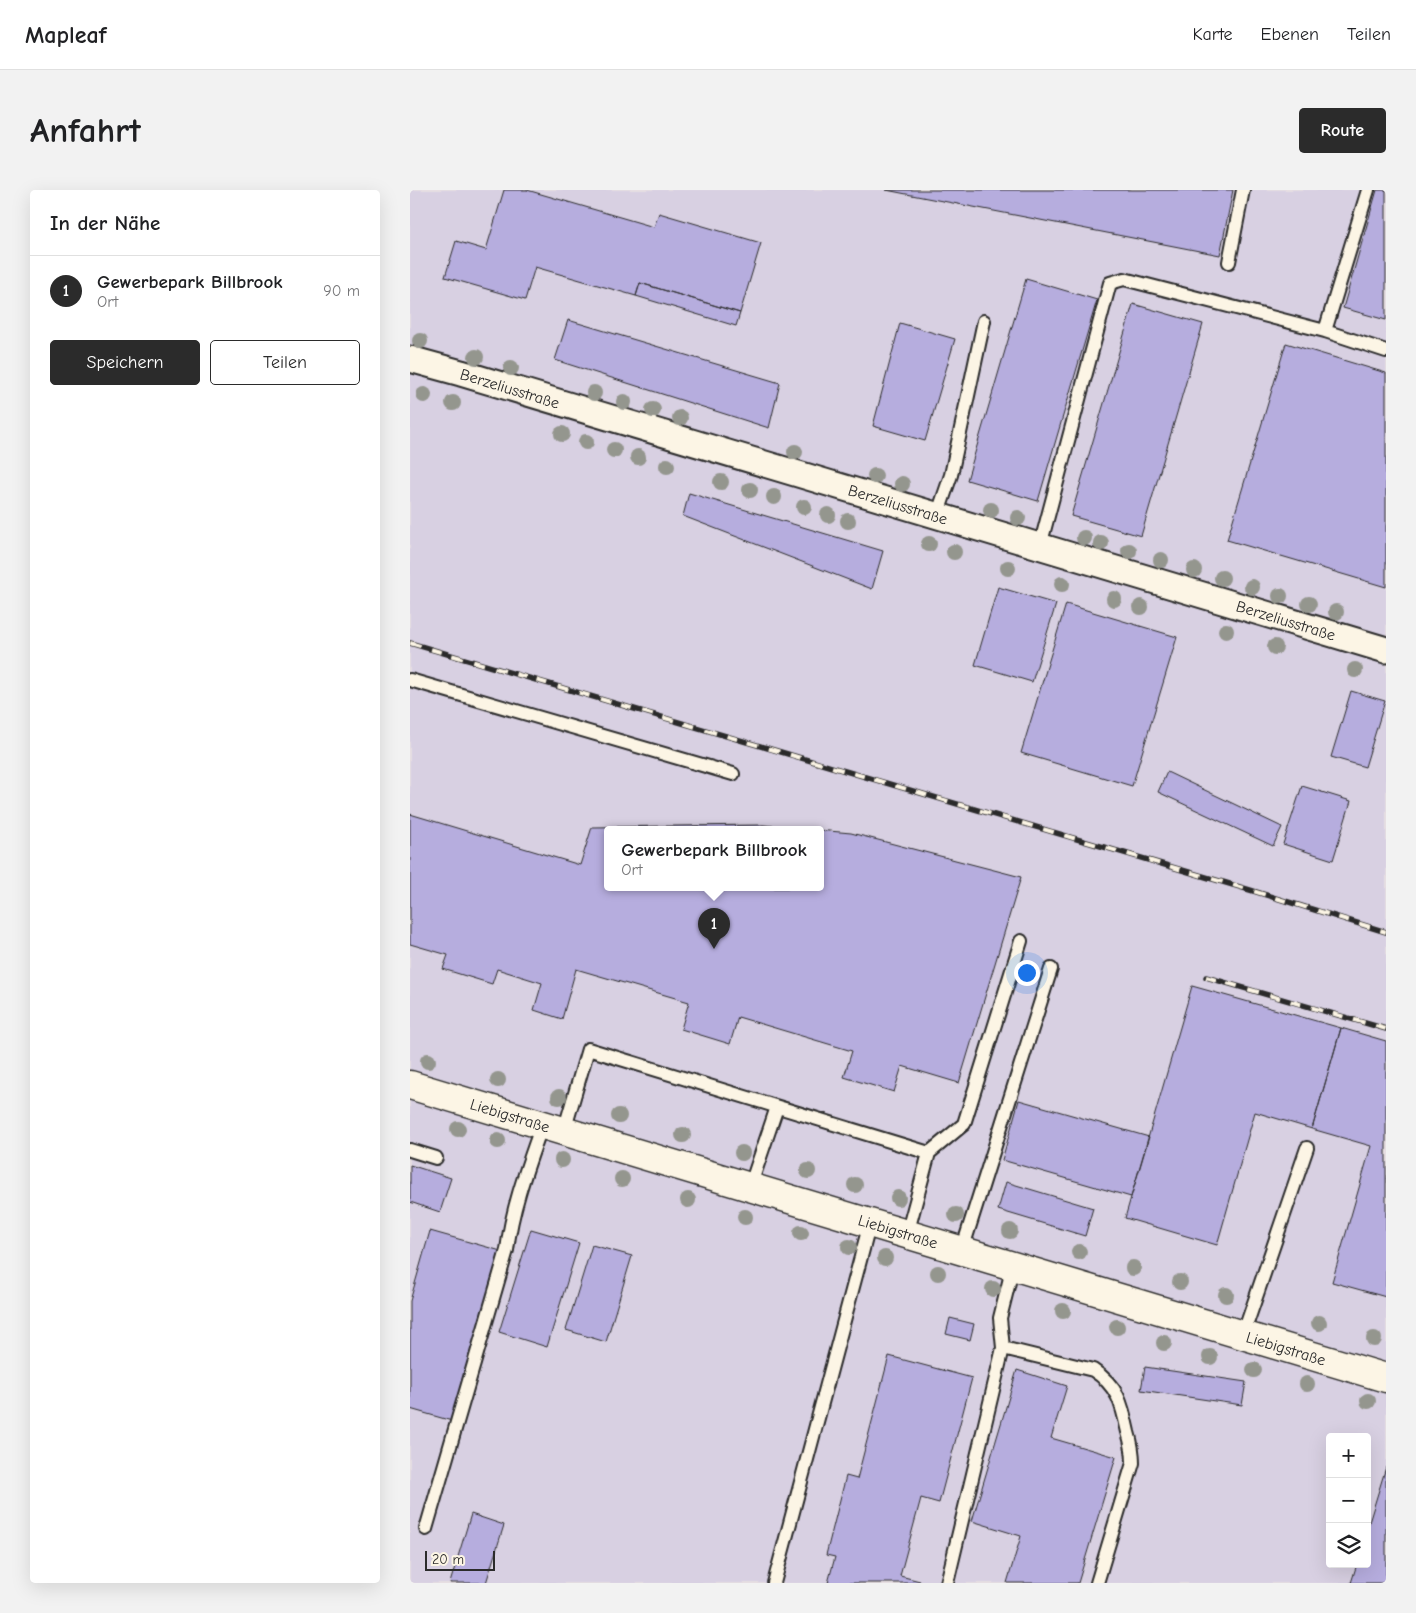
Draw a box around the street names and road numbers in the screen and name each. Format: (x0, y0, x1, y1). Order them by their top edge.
street label: Berzeliusstraße (458, 365, 562, 413)
street label: Berzeliusstraße (846, 481, 950, 529)
street label: Berzeliusstraße (1234, 597, 1338, 645)
street label: Liebigstraße (468, 1095, 552, 1137)
street label: Liebigstraße (856, 1211, 940, 1253)
street label: Liebigstraße (1244, 1328, 1328, 1370)

